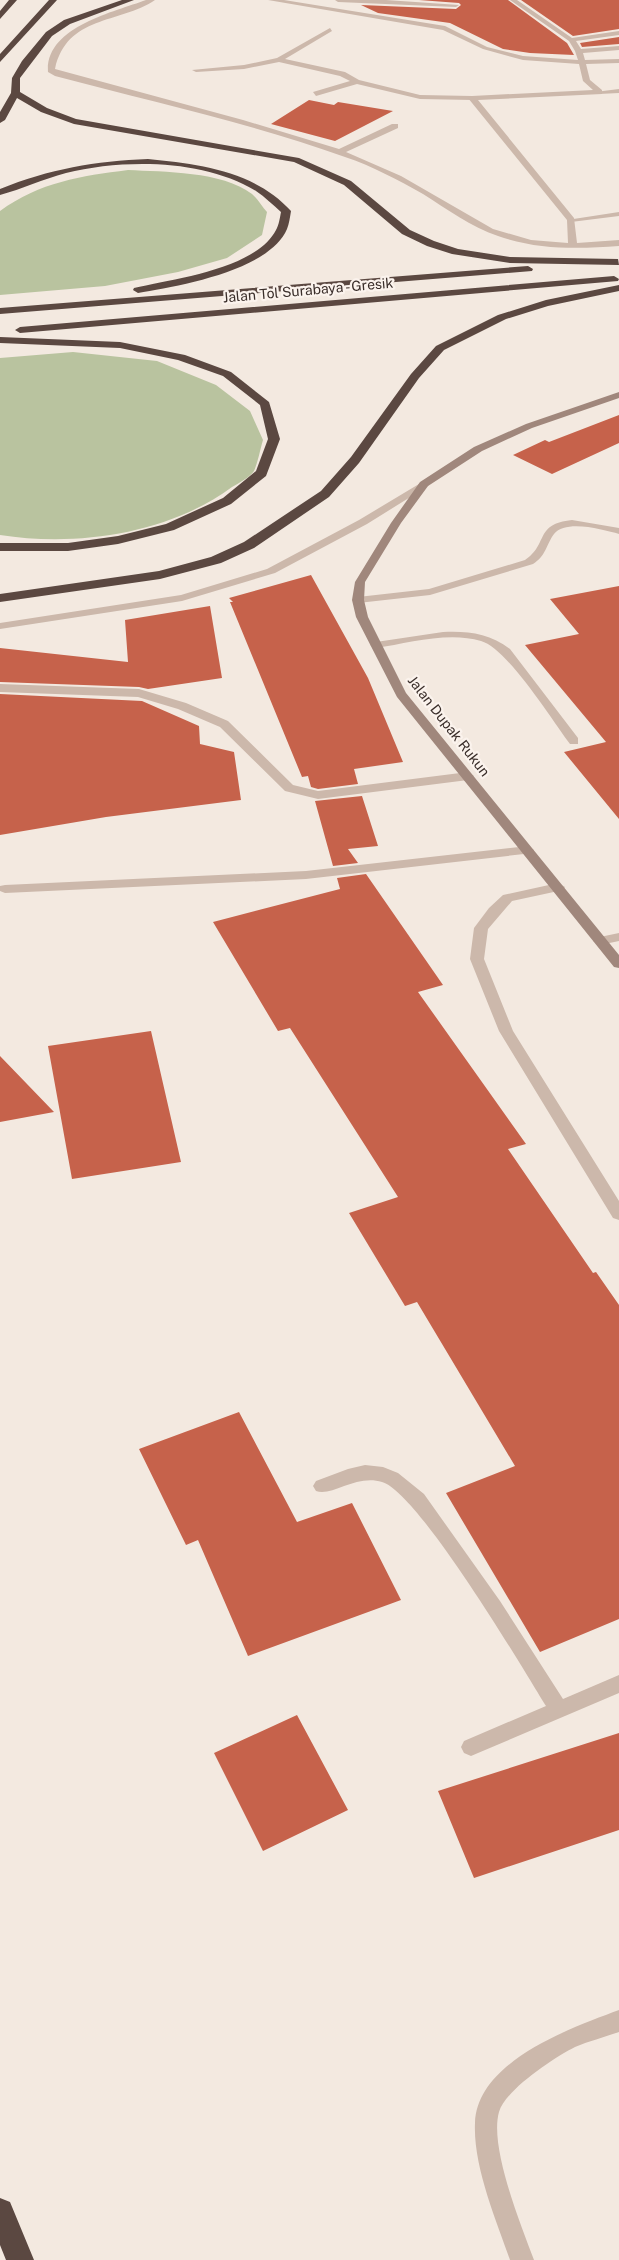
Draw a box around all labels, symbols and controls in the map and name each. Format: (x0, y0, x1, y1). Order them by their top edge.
street label: Jalan Tol Surabaya - Gresik (222, 275, 394, 305)
street label: Jalan Dupak Rukun (405, 672, 493, 780)

